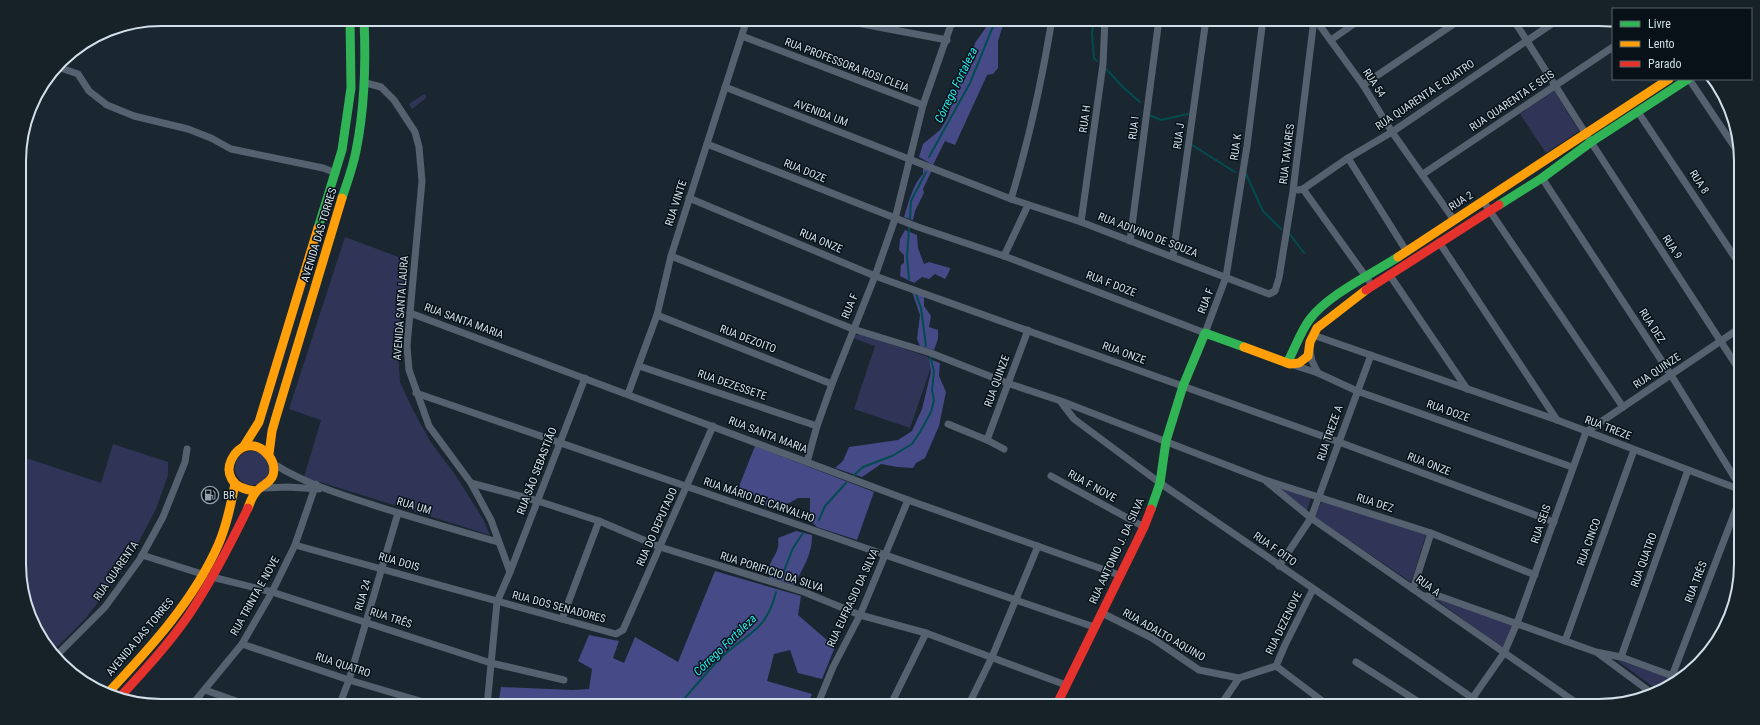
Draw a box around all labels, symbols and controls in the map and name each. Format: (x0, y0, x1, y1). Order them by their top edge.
legend (1612, 8, 1752, 80)
text: Livre (1648, 17, 1671, 31)
street label: RUA PROFESSORA ROSI CLEIA (783, 35, 912, 95)
text: Lento (1648, 37, 1675, 51)
water label: Córrego Fortaleza (932, 45, 980, 125)
street label: RUA QUARENTA E QUATRO (1373, 57, 1477, 133)
text: Parado (1648, 57, 1681, 71)
street label: RUA 54 (1360, 66, 1388, 100)
street label: RUA QUARENTA E SEIS (1467, 68, 1557, 134)
street label: AVENIDA UM (792, 97, 850, 129)
street label: RUA H (1077, 104, 1093, 134)
street label: RUA I (1126, 116, 1142, 140)
street label: RUA J (1171, 122, 1187, 150)
street label: RUA TAVARES (1277, 123, 1297, 185)
street label: RUA K (1228, 133, 1244, 161)
street label: RUA DOZE (782, 157, 829, 186)
street label: RUA 8 (1686, 167, 1712, 197)
street label: RUA VINTE (662, 178, 690, 228)
street label: AVENIDA DAS TORRES (299, 186, 340, 284)
street label: RUA 2 (1446, 189, 1476, 213)
street label: RUA ADIVINO DE SOUZA (1096, 210, 1200, 260)
street label: RUA ONZE (798, 226, 845, 256)
street label: RUA 9 (1659, 232, 1685, 262)
street label: AVENIDA SANTA LAURA (391, 255, 411, 361)
street label: RUA F DOZE (1084, 269, 1138, 300)
street label: RUA F (1195, 287, 1217, 315)
street label: RUA F (839, 291, 861, 321)
street label: RUA SANTA MARIA (423, 301, 506, 342)
street label: RUA DEZ (1636, 306, 1668, 346)
street label: RUA DEZOITO (718, 322, 778, 356)
street label: RUA ONZE (1100, 339, 1148, 367)
street label: RUA QUINZE (1631, 350, 1684, 392)
street label: RUA QUINZE (982, 353, 1013, 409)
street label: RUA DEZESSETE (696, 367, 769, 403)
street label: RUA DOZE (1425, 397, 1472, 425)
street label: RUA TREZE A (1314, 403, 1346, 462)
street label: RUA TREZE (1583, 413, 1634, 443)
street label: RUA SANTA MARIA (727, 414, 810, 456)
street label: RUA SÃO SEBASTIÃO (514, 425, 560, 517)
street label: RUA ONZE (1405, 450, 1453, 478)
street label: RUA F NOVE (1065, 467, 1119, 505)
street label: RUA MÁRIO DE CARVALHO (702, 475, 816, 525)
fuel station icon: BR (200, 485, 220, 505)
street label: RUA DO DEPUTADO (634, 486, 680, 568)
place label: BR (223, 489, 235, 502)
street label: RUA DEZ (1355, 491, 1395, 515)
street label: RUA UM (395, 495, 433, 517)
street label: RUA ANTONIO J. DA SILVA (1087, 495, 1148, 606)
street label: RUA SEIS (1528, 503, 1554, 545)
street label: RUA CINCO (1574, 517, 1604, 567)
street label: RUA F OITO (1251, 529, 1299, 569)
street label: RUA QUATRO (1628, 531, 1660, 589)
street label: RUA QUARENTA (91, 538, 142, 603)
street label: RUA EUFRASIO DA SILVA (824, 546, 882, 649)
street label: RUA PORIFICIO DA SILVA (719, 549, 826, 595)
street label: RUA DOIS (377, 550, 421, 574)
street label: RUA TRINTA E NOVE (228, 554, 282, 638)
street label: RUA TRÊS (1682, 559, 1710, 605)
street label: RUA A (1413, 573, 1443, 600)
street label: RUA 24 (352, 577, 374, 612)
street label: RUA DOS SENADORES (511, 588, 607, 626)
street label: RUA DEZENOVE (1263, 589, 1305, 657)
street label: AVENIDA DAS TORRES (104, 595, 177, 679)
street label: RUA TRÊS (368, 605, 414, 631)
street label: RUA ADALTO AQUINO (1120, 606, 1208, 664)
water label: Córrego Fortaleza (691, 611, 759, 679)
street label: RUA QUATRO (314, 650, 372, 680)

